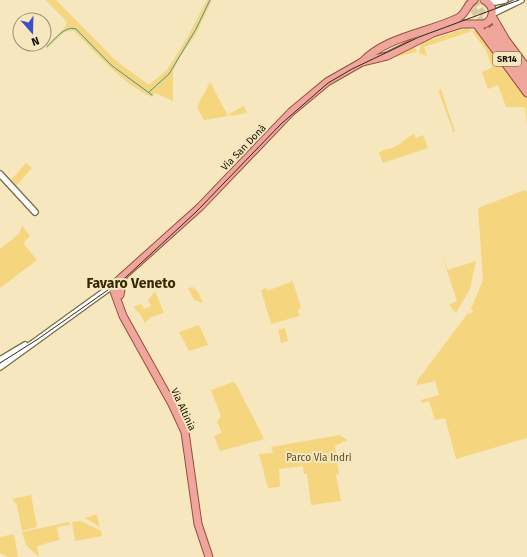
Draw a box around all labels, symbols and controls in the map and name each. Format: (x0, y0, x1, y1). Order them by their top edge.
north arrow (12, 12, 52, 52)
text: N (30, 34, 41, 48)
road number: SR14 (493, 52, 521, 66)
street label: Via San Donà (219, 122, 269, 173)
district label: Favaro Veneto (86, 275, 176, 292)
street label: Via Altinia (168, 386, 198, 433)
park label: Parco Via Indri (286, 452, 352, 464)

